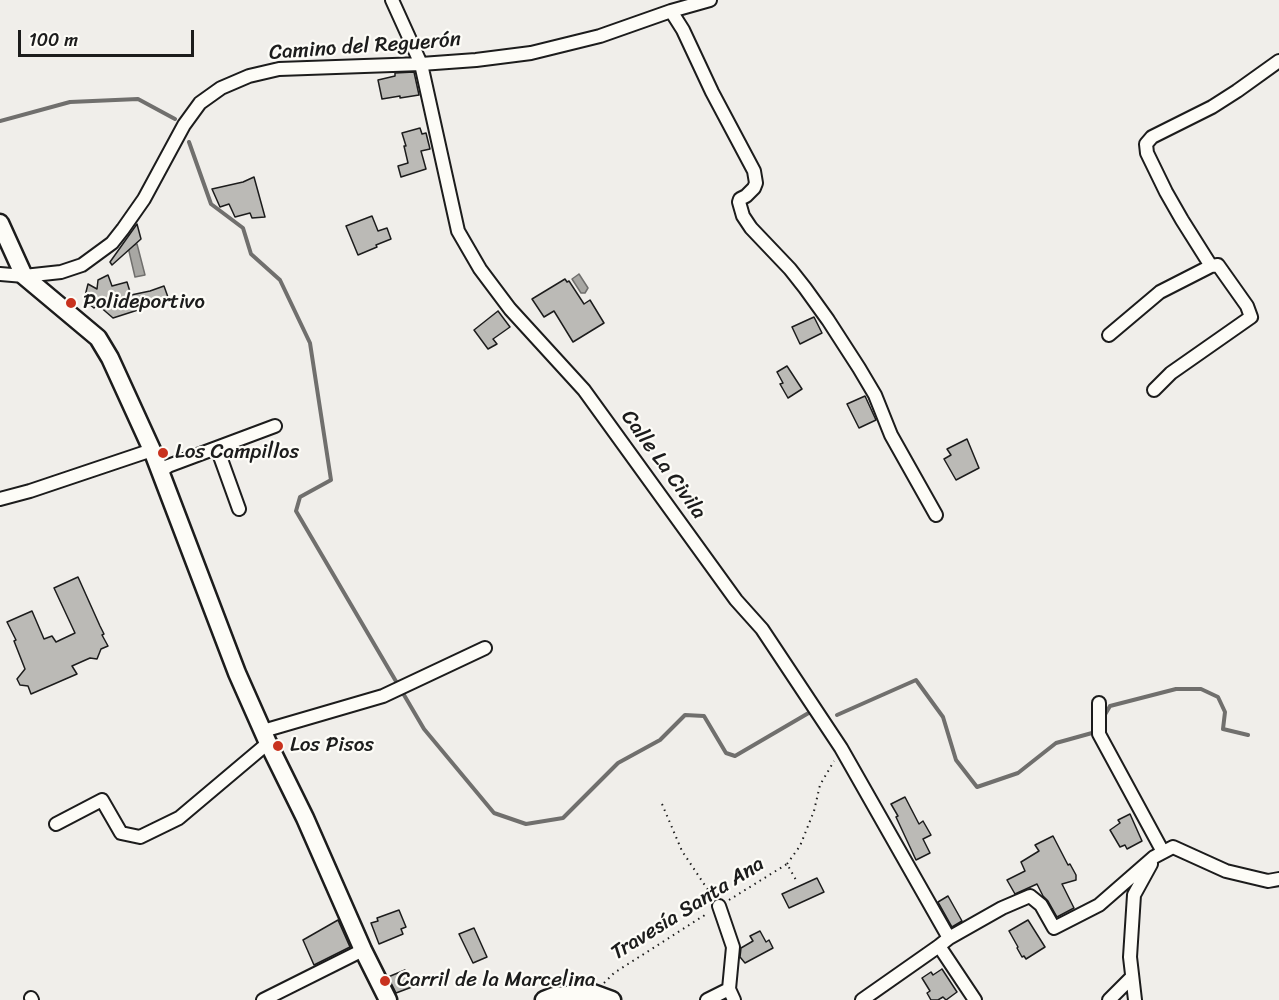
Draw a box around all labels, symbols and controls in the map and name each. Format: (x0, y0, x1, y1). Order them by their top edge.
scale bar (21, 18, 196, 56)
text: 100 m (29, 24, 78, 56)
street label: Camino del Reguerón (268, 28, 462, 66)
place label: Polideportivo (83, 290, 205, 316)
marker: Polideportivo (64, 296, 78, 310)
street label: Calle La Civila (615, 406, 711, 524)
place label: Los Campillos (175, 440, 299, 466)
marker: Los Campillos (156, 446, 170, 460)
place label: Los Pisos (290, 733, 374, 759)
marker: Los Pisos (271, 739, 285, 753)
street label: Travesía Santa Ana (607, 852, 769, 966)
place label: Carril de la Marcelina (397, 968, 596, 994)
marker: Carril de la Marcelina (378, 974, 392, 988)

